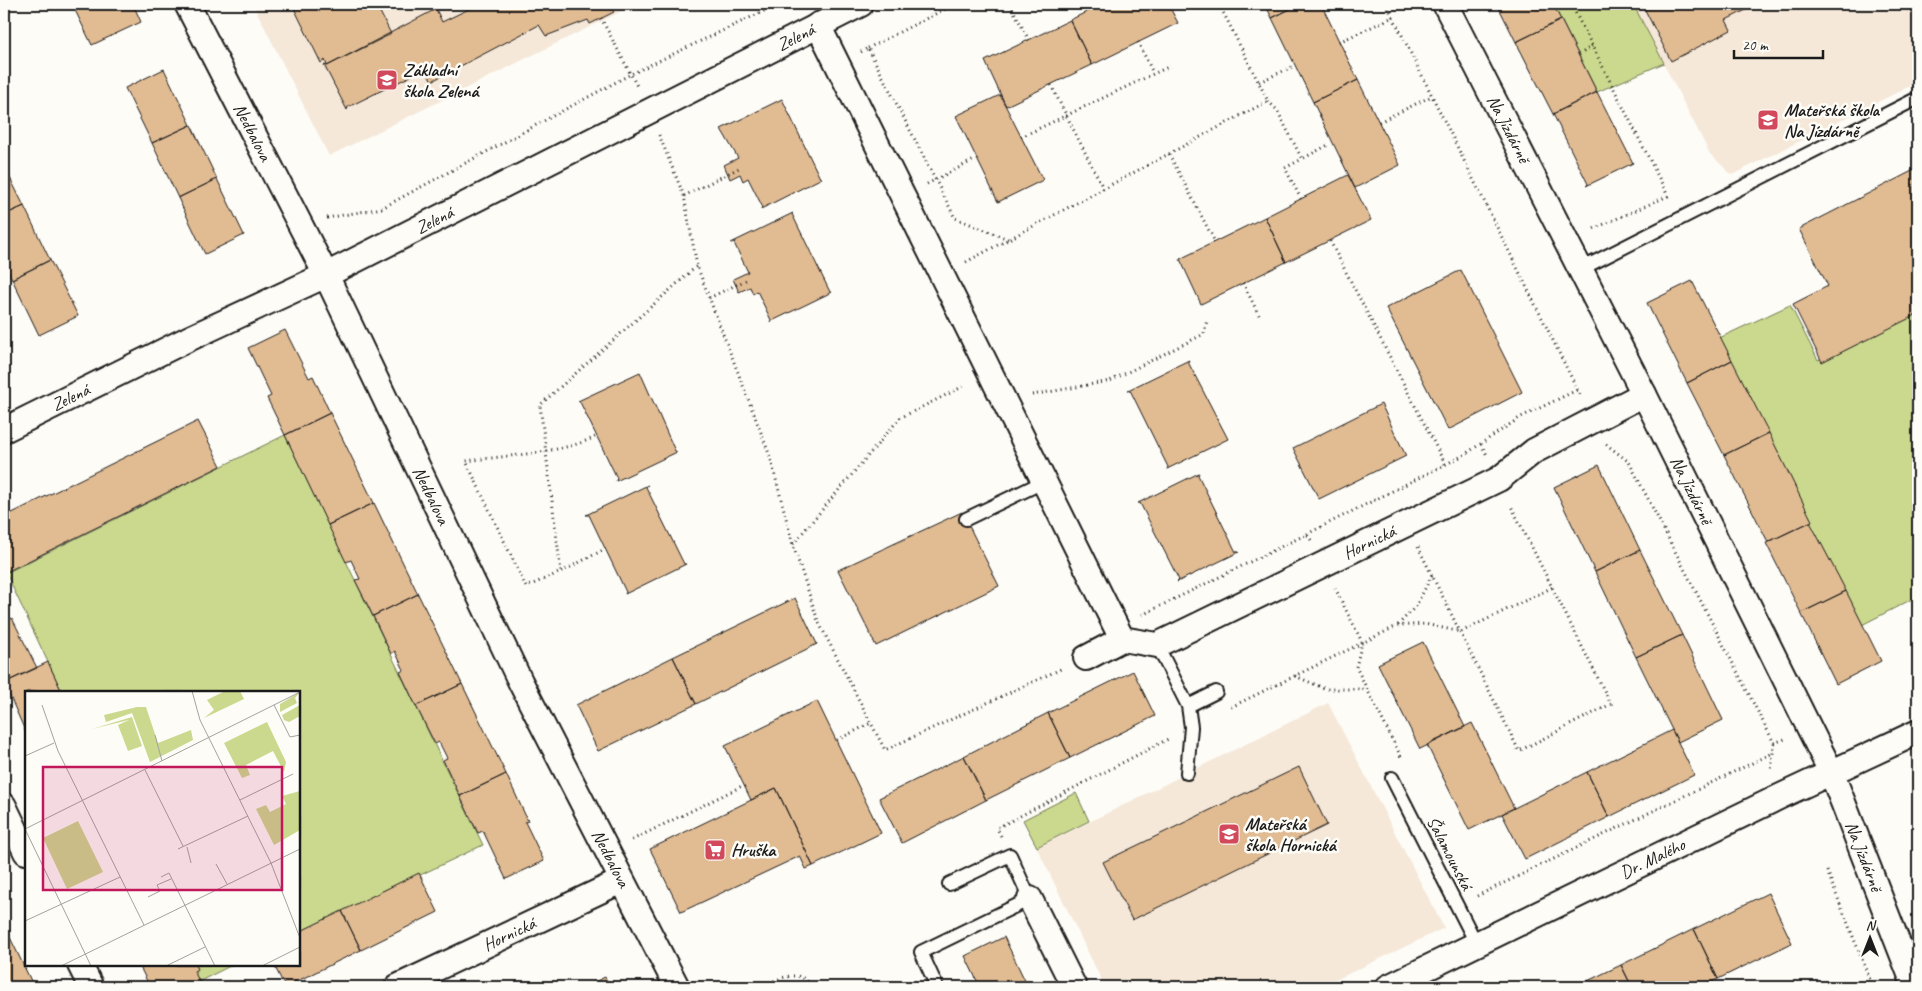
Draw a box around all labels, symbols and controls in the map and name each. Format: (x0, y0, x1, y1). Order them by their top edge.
street label: Zelená (773, 17, 820, 56)
scale bar (1734, 28, 1823, 60)
text: 20 m (1742, 36, 1769, 55)
place label: Základní škola Zelená (403, 59, 480, 102)
school or university icon: Základní škola Zelená (375, 68, 399, 92)
street label: Na Jízdárně (1482, 91, 1536, 169)
place label: Mateřská škola Na Jízdárně (1784, 99, 1881, 142)
street label: Nedbalova (229, 100, 277, 166)
school or university icon: Mateřská škola Na Jízdárně (1756, 108, 1780, 132)
street label: Zelená (412, 200, 459, 239)
street label: Zelená (48, 378, 95, 416)
street label: Na Jízdárně (1665, 452, 1719, 530)
street label: Nedbalova (408, 463, 455, 529)
street label: Hornická (1339, 519, 1401, 564)
inset map (25, 691, 300, 966)
place label: Mateřská škola Hornická (1245, 813, 1338, 856)
street label: Šalamounská (1422, 813, 1479, 895)
street label: Na Jízdárně (1841, 818, 1889, 897)
school or university icon: Mateřská škola Hornická (1217, 822, 1241, 846)
street label: Nedbalova (587, 826, 636, 892)
street label: Dr. Malého (1616, 833, 1690, 884)
supermarket icon: Hruška (703, 838, 727, 862)
place label: Hruška (731, 839, 777, 861)
street label: Hornická (479, 911, 541, 956)
north arrow (1844, 914, 1894, 964)
text: N (1866, 917, 1877, 934)

